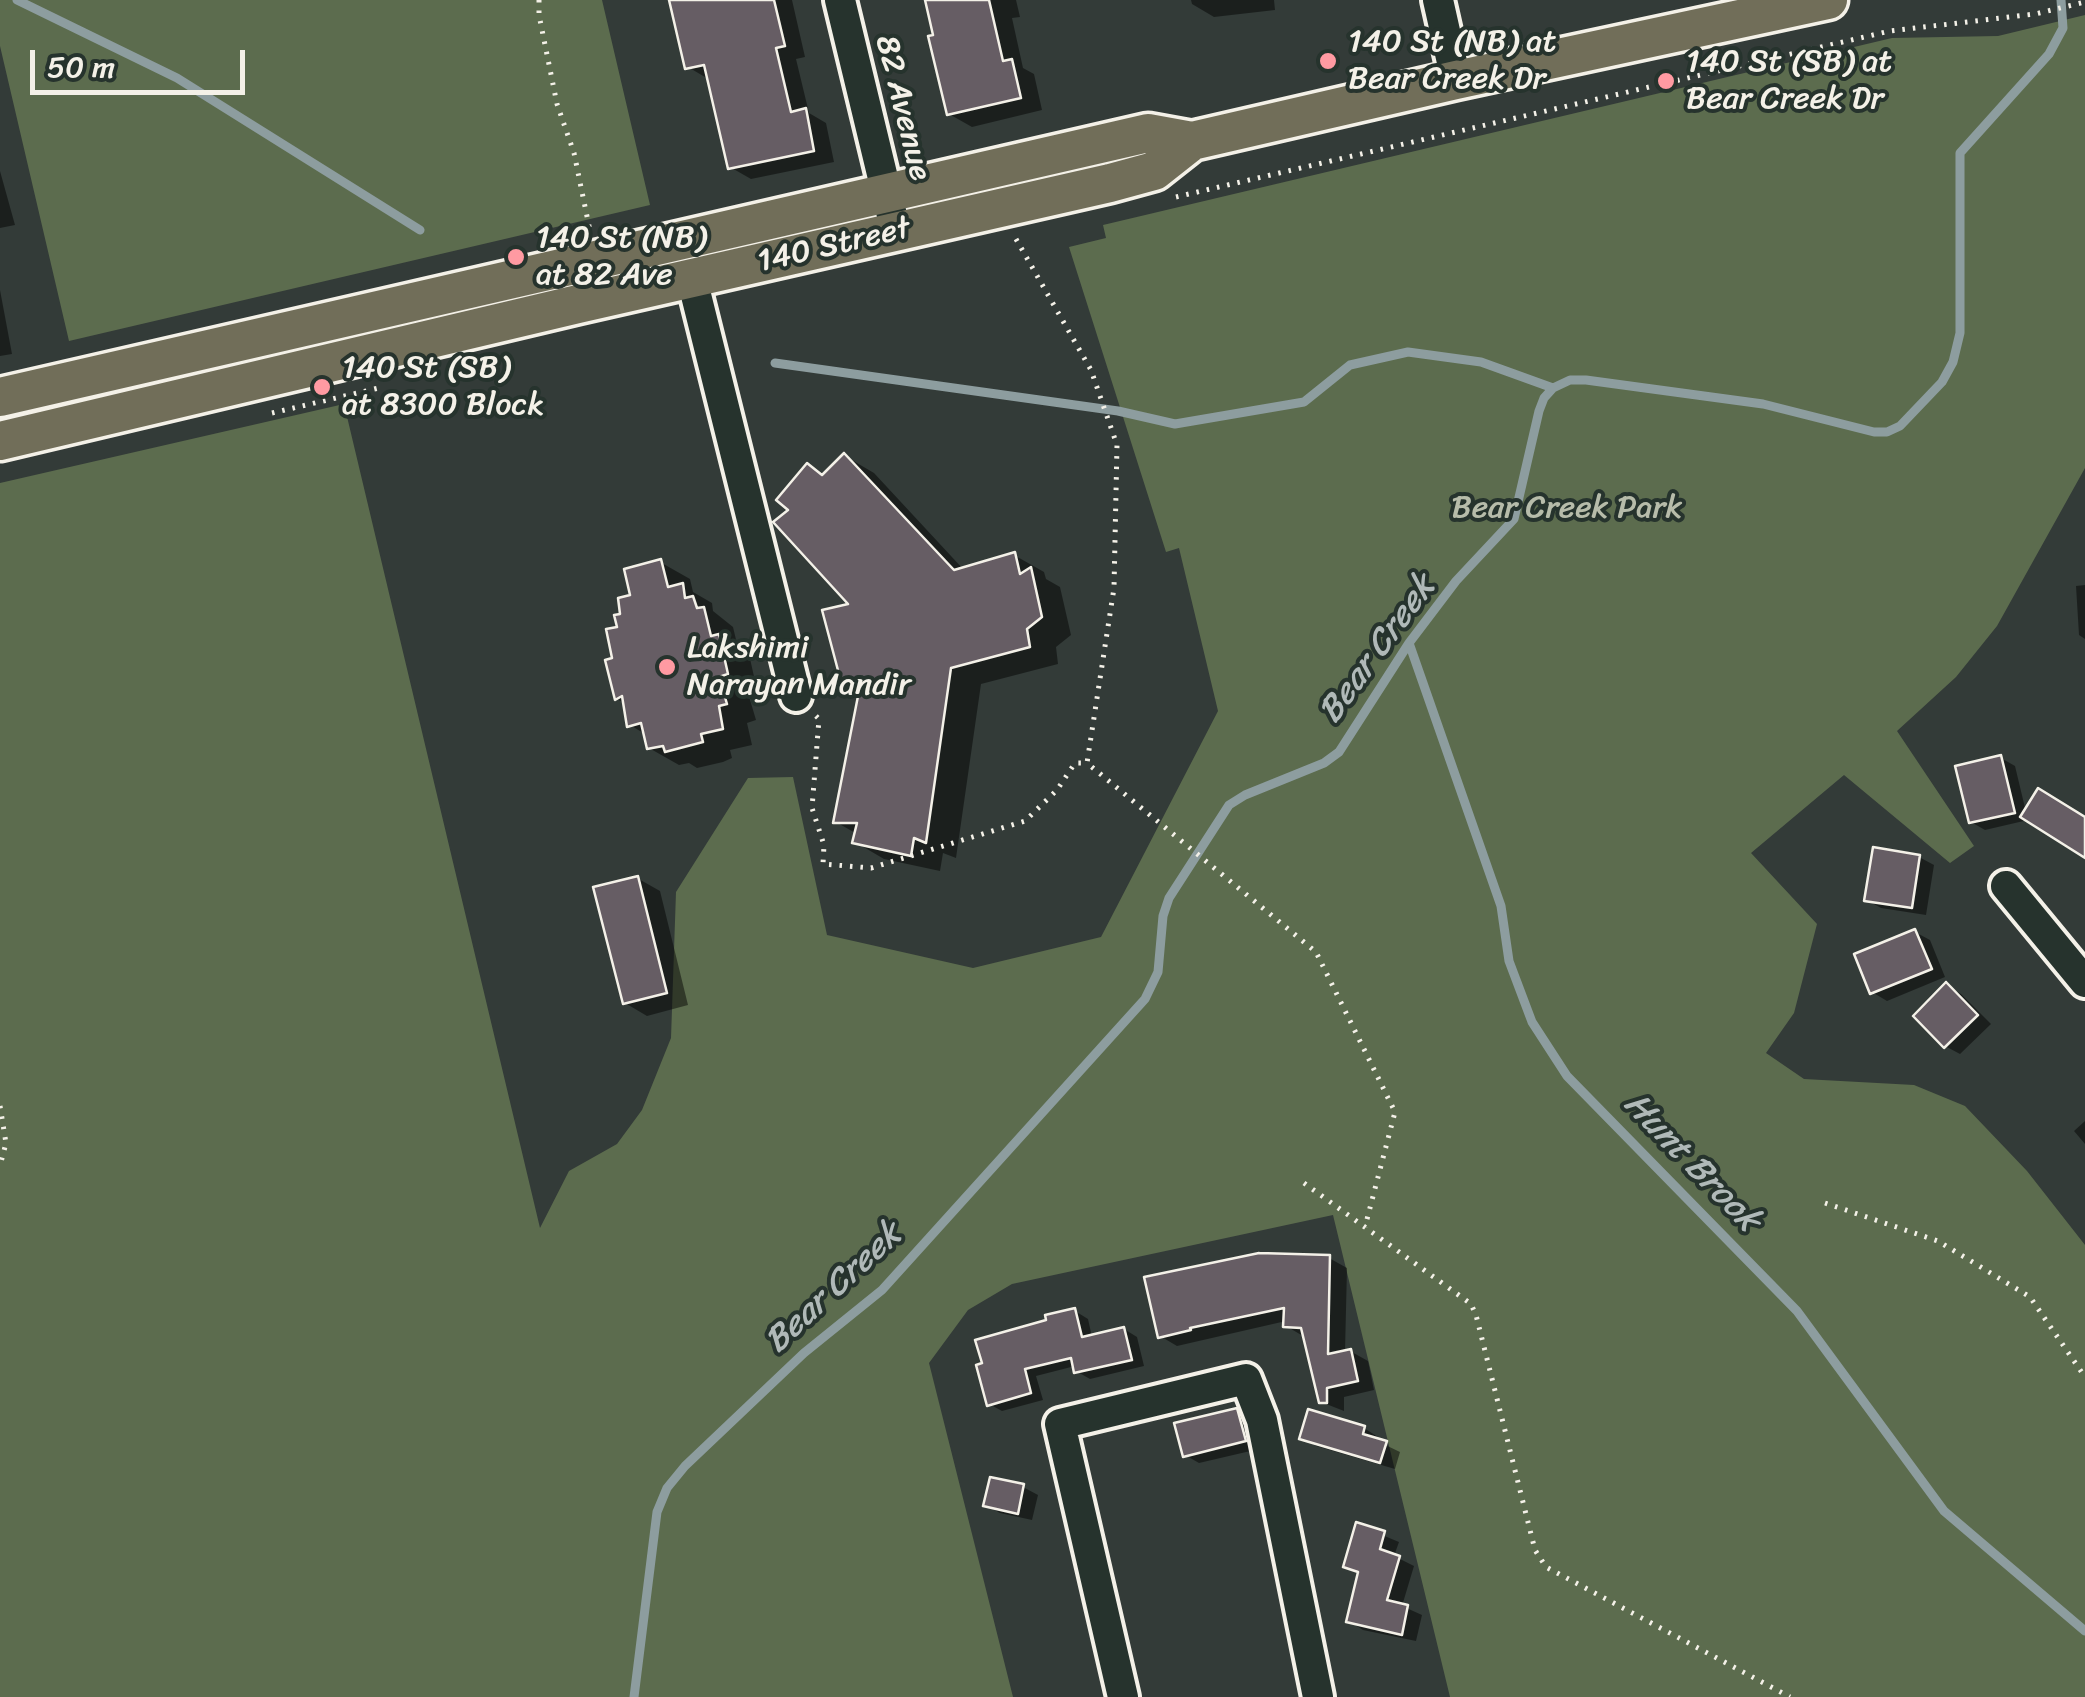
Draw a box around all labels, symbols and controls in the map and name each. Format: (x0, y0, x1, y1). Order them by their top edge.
place label: 140 St (NB) at Bear Creek Dr (1348, 24, 1556, 99)
scale bar (35, 30, 250, 92)
street label: 82 Avenue (865, 31, 939, 185)
text: 50 m (47, 40, 115, 94)
place label: 140 St (SB) at Bear Creek Dr (1686, 44, 1892, 119)
marker: 140 St (NB) at Bear Creek Dr (1317, 50, 1339, 72)
marker: 140 St (SB) at Bear Creek Dr (1655, 70, 1677, 92)
street label: 140 Street (754, 210, 914, 282)
place label: 140 St (NB) at 82 Ave (536, 220, 706, 295)
marker: 140 St (NB) at 82 Ave (505, 246, 527, 268)
place label: 140 St (SB) at 8300 Block (342, 350, 545, 425)
marker: 140 St (SB) at 8300 Block (311, 376, 333, 398)
park label: Bear Creek Park (1451, 490, 1683, 528)
water label: Bear Creek (1311, 568, 1445, 732)
place label: Lakshimi Narayan Mandir (687, 630, 911, 705)
marker: Lakshimi Narayan Mandir (656, 656, 678, 678)
water label: Hunt Brook (1614, 1085, 1768, 1241)
water label: Bear Creek (757, 1215, 911, 1363)

